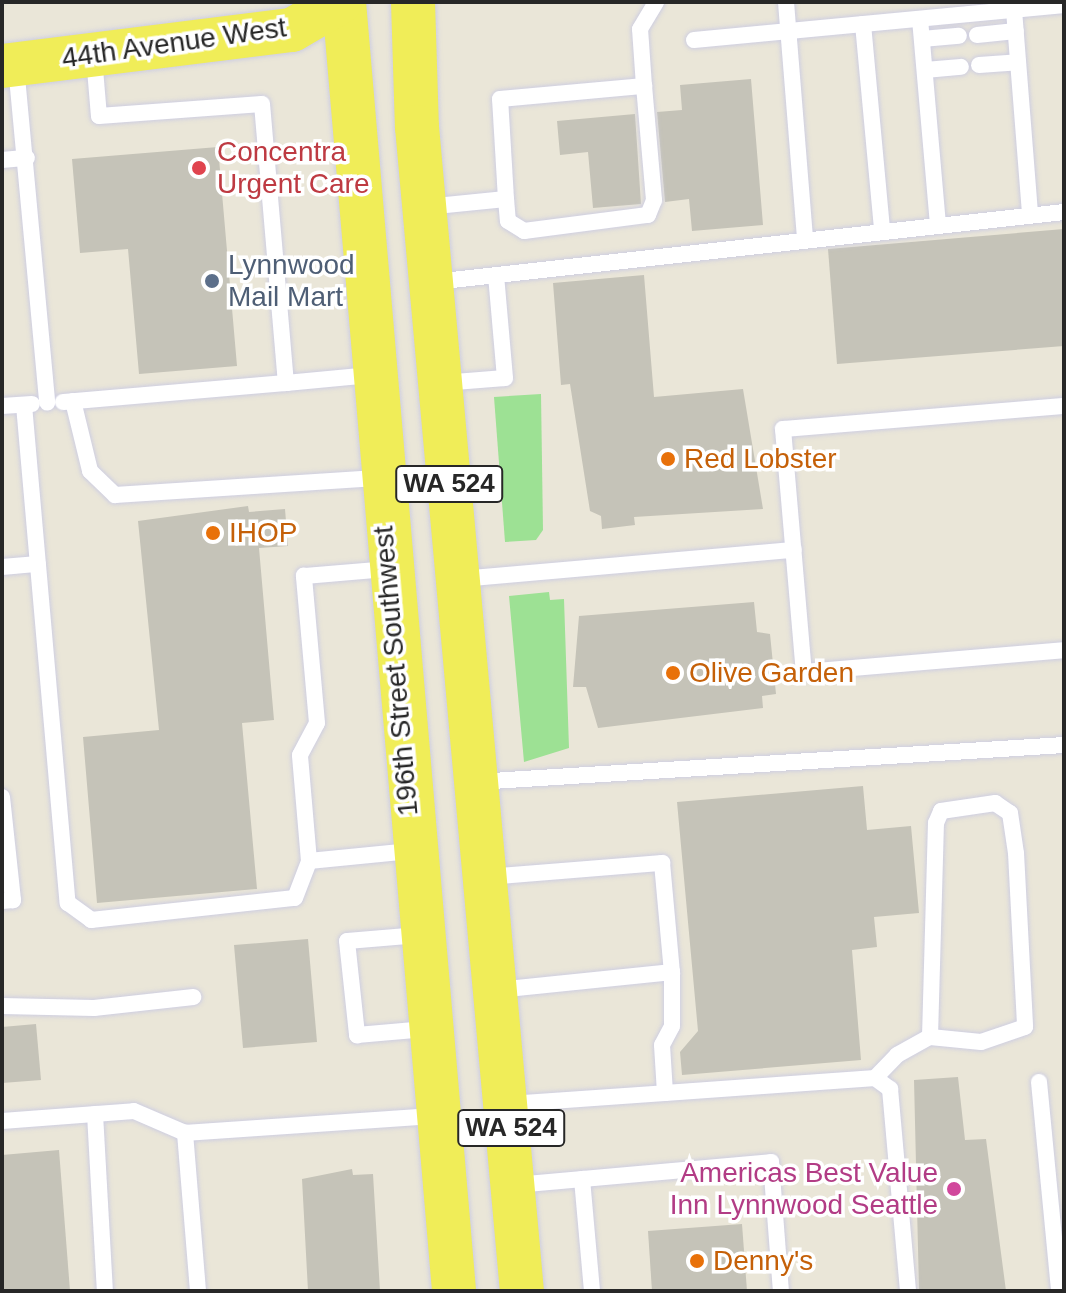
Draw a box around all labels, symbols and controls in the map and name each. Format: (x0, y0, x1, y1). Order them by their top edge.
street label: 44th Avenue West (59, 11, 289, 75)
place label: Concentra Urgent Care (217, 135, 370, 201)
marker: Concentra Urgent Care (188, 157, 210, 179)
place label: Lynnwood Mail Mart (228, 248, 355, 314)
marker: Lynnwood Mail Mart (203, 272, 221, 290)
place label: Red Lobster (684, 442, 837, 476)
marker: Red Lobster (659, 450, 677, 468)
road number: WA 524 (393, 462, 505, 506)
place label: IHOP (229, 516, 297, 550)
marker: IHOP (204, 524, 222, 542)
street label: 196th Street Southwest (367, 525, 425, 817)
place label: Olive Garden (689, 656, 854, 690)
marker: Olive Garden (664, 664, 682, 682)
road number: WA 524 (455, 1106, 567, 1150)
place label: Americas Best Value Inn Lynnwood Seattle (670, 1156, 938, 1222)
marker: Americas Best Value Inn Lynnwood Seattle (945, 1180, 963, 1198)
place label: Denny's (713, 1244, 813, 1278)
marker: Denny's (688, 1252, 706, 1270)

